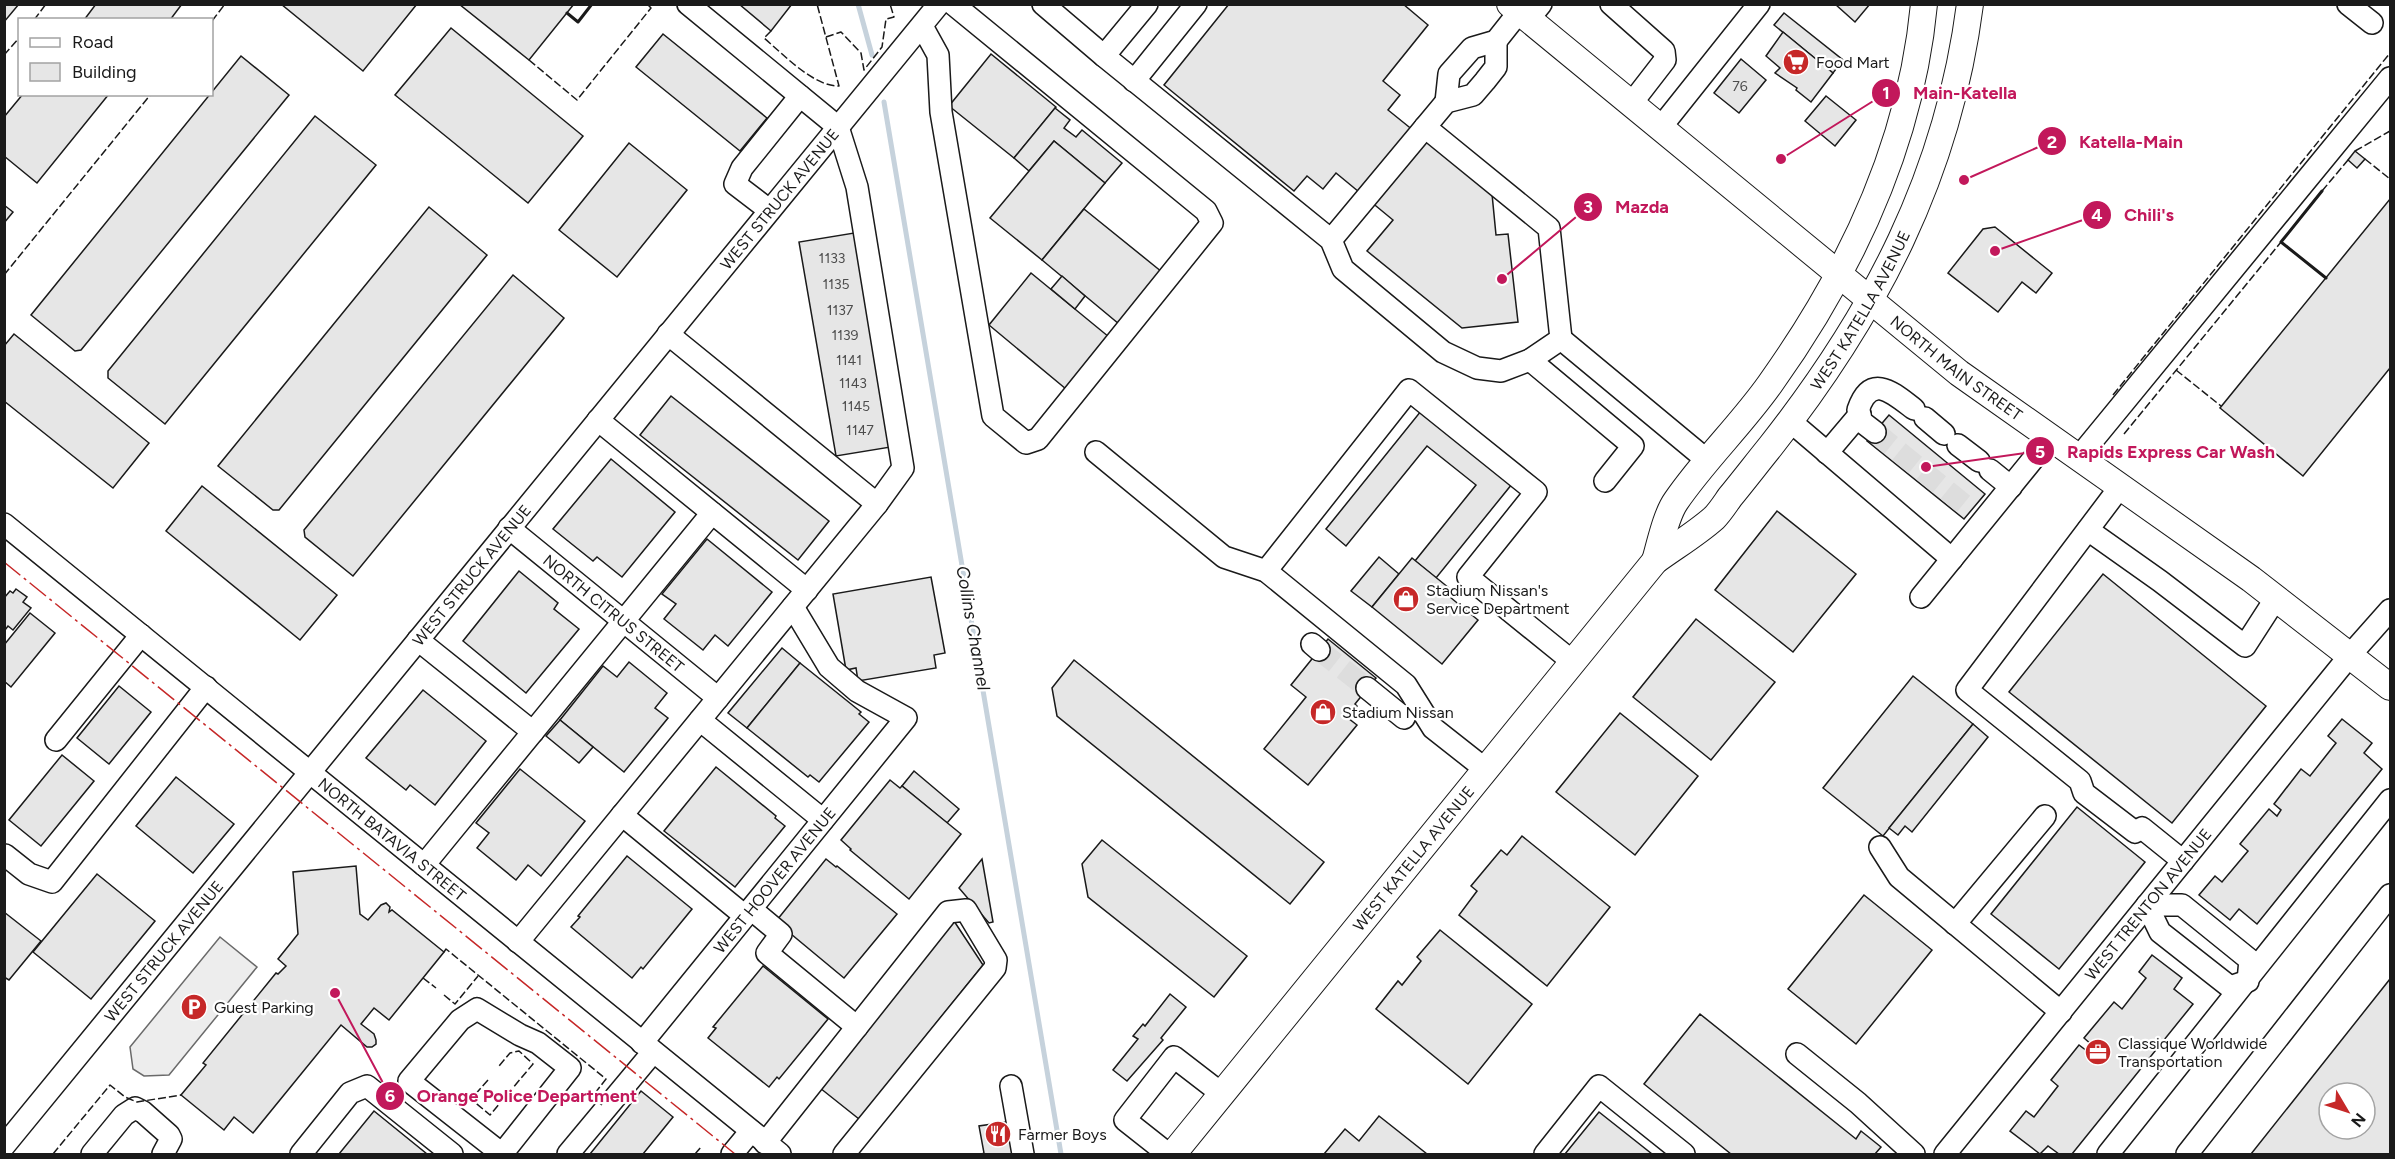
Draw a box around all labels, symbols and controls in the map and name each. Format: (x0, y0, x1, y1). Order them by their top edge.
legend (18, 18, 213, 96)
text: Road (72, 31, 113, 53)
supermarket icon: Food Mart (1781, 47, 1811, 77)
place label: Food Mart (1816, 53, 1890, 72)
text: Building (72, 61, 137, 83)
callout: Main-Katella (1871, 75, 2029, 111)
house number: 76 (1732, 78, 1748, 95)
text: 1 (1882, 82, 1890, 104)
text: Main-Katella (1913, 82, 2017, 104)
callout: Katella-Main (2037, 123, 2195, 159)
street label: WEST STRUCK AVENUE (716, 125, 843, 273)
text: 2 (2047, 131, 2057, 153)
text: Katella-Main (2079, 131, 2183, 153)
callout: Mazda (1573, 189, 1681, 225)
text: 3 (1583, 196, 1593, 218)
text: Mazda (1615, 196, 1669, 218)
callout: Chili's (2082, 197, 2186, 233)
text: 4 (2091, 204, 2103, 226)
text: Chili's (2124, 204, 2175, 226)
street label: WEST KATELLA AVENUE (1806, 227, 1914, 393)
house number: 1133 (819, 250, 845, 267)
house number: 1135 (822, 276, 850, 293)
house number: 1137 (827, 302, 854, 319)
street label: NORTH MAIN STREET (1887, 311, 2026, 424)
house number: 1139 (831, 327, 859, 344)
house number: 1141 (836, 352, 862, 369)
house number: 1143 (839, 375, 867, 392)
house number: 1145 (842, 398, 870, 415)
house number: 1147 (846, 422, 874, 439)
callout: Rapids Express Car Wash (2025, 433, 2287, 469)
text: 5 (2035, 441, 2045, 463)
text: Rapids Express Car Wash (2067, 441, 2275, 463)
street label: WEST STRUCK AVENUE (408, 501, 535, 649)
street label: NORTH CITRUS STREET (539, 550, 688, 676)
water label: Collins Channel (951, 564, 995, 693)
place label: Stadium Nissan's Service Department (1426, 581, 1570, 618)
shop icon: Stadium Nissan's Service Department (1391, 584, 1421, 614)
shop icon: Stadium Nissan (1308, 697, 1338, 727)
place label: Stadium Nissan (1342, 703, 1454, 722)
street label: NORTH BATAVIA STREET (315, 774, 470, 905)
street label: WEST KATELLA AVENUE (1349, 782, 1478, 935)
street label: WEST HOOVER AVENUE (709, 803, 839, 957)
street label: WEST TRENTON AVENUE (2081, 824, 2215, 984)
street label: WEST STRUCK AVENUE (100, 877, 227, 1025)
parking icon: Guest Parking (179, 992, 209, 1022)
place label: Guest Parking (214, 998, 314, 1017)
place label: Classique Worldwide Transportation (2118, 1034, 2268, 1071)
office icon: Classique Worldwide Transportation (2083, 1037, 2113, 1067)
callout: Orange Police Department (375, 1078, 650, 1114)
north arrow (2317, 1081, 2377, 1141)
text: 6 (385, 1085, 395, 1107)
text: Orange Police Department (417, 1085, 637, 1107)
text: N (2347, 1109, 2370, 1131)
restaurant icon: Farmer Boys (983, 1119, 1013, 1149)
place label: Farmer Boys (1018, 1125, 1107, 1144)

